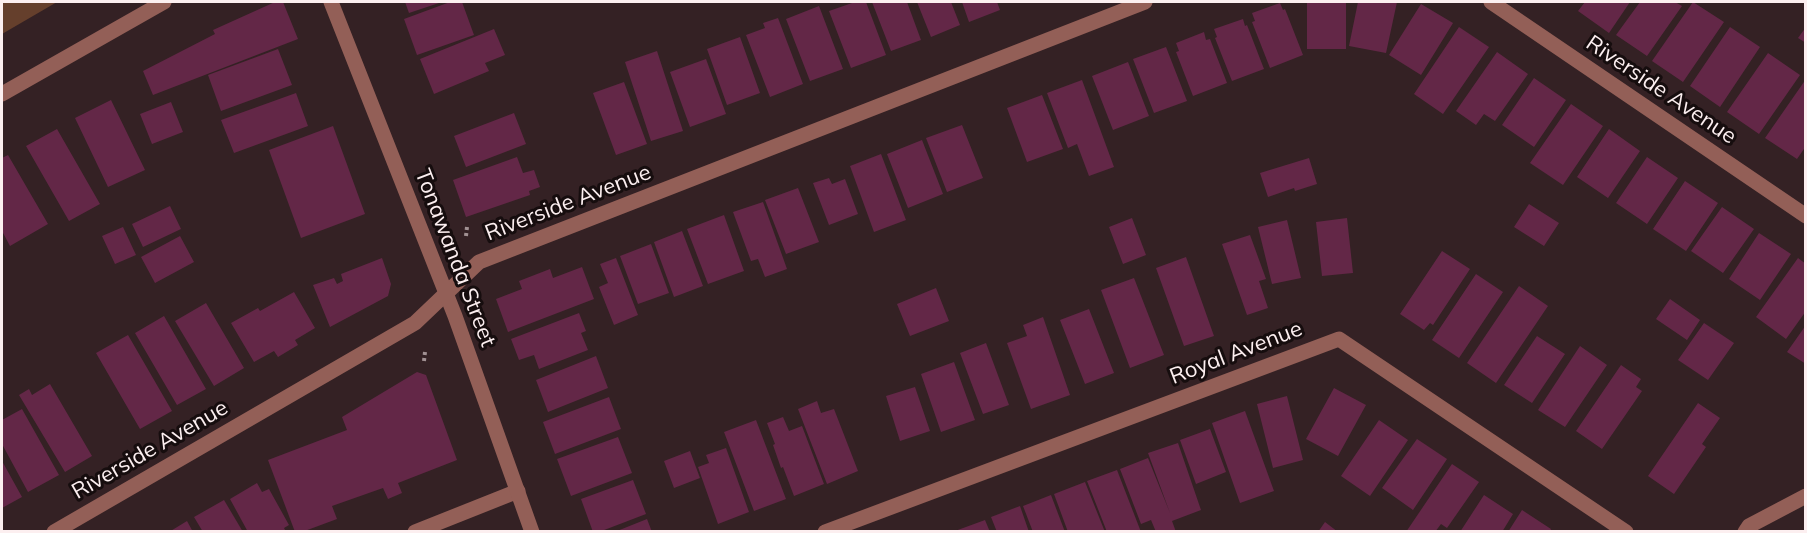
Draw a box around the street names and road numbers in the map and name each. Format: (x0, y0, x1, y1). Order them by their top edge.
street label: Riverside Avenue (1581, 30, 1741, 150)
street label: Riverside Avenue (481, 159, 655, 247)
street label: Tonawanda Street (409, 165, 501, 351)
street label: Royal Avenue (1166, 316, 1306, 390)
street label: Riverside Avenue (67, 395, 233, 505)

